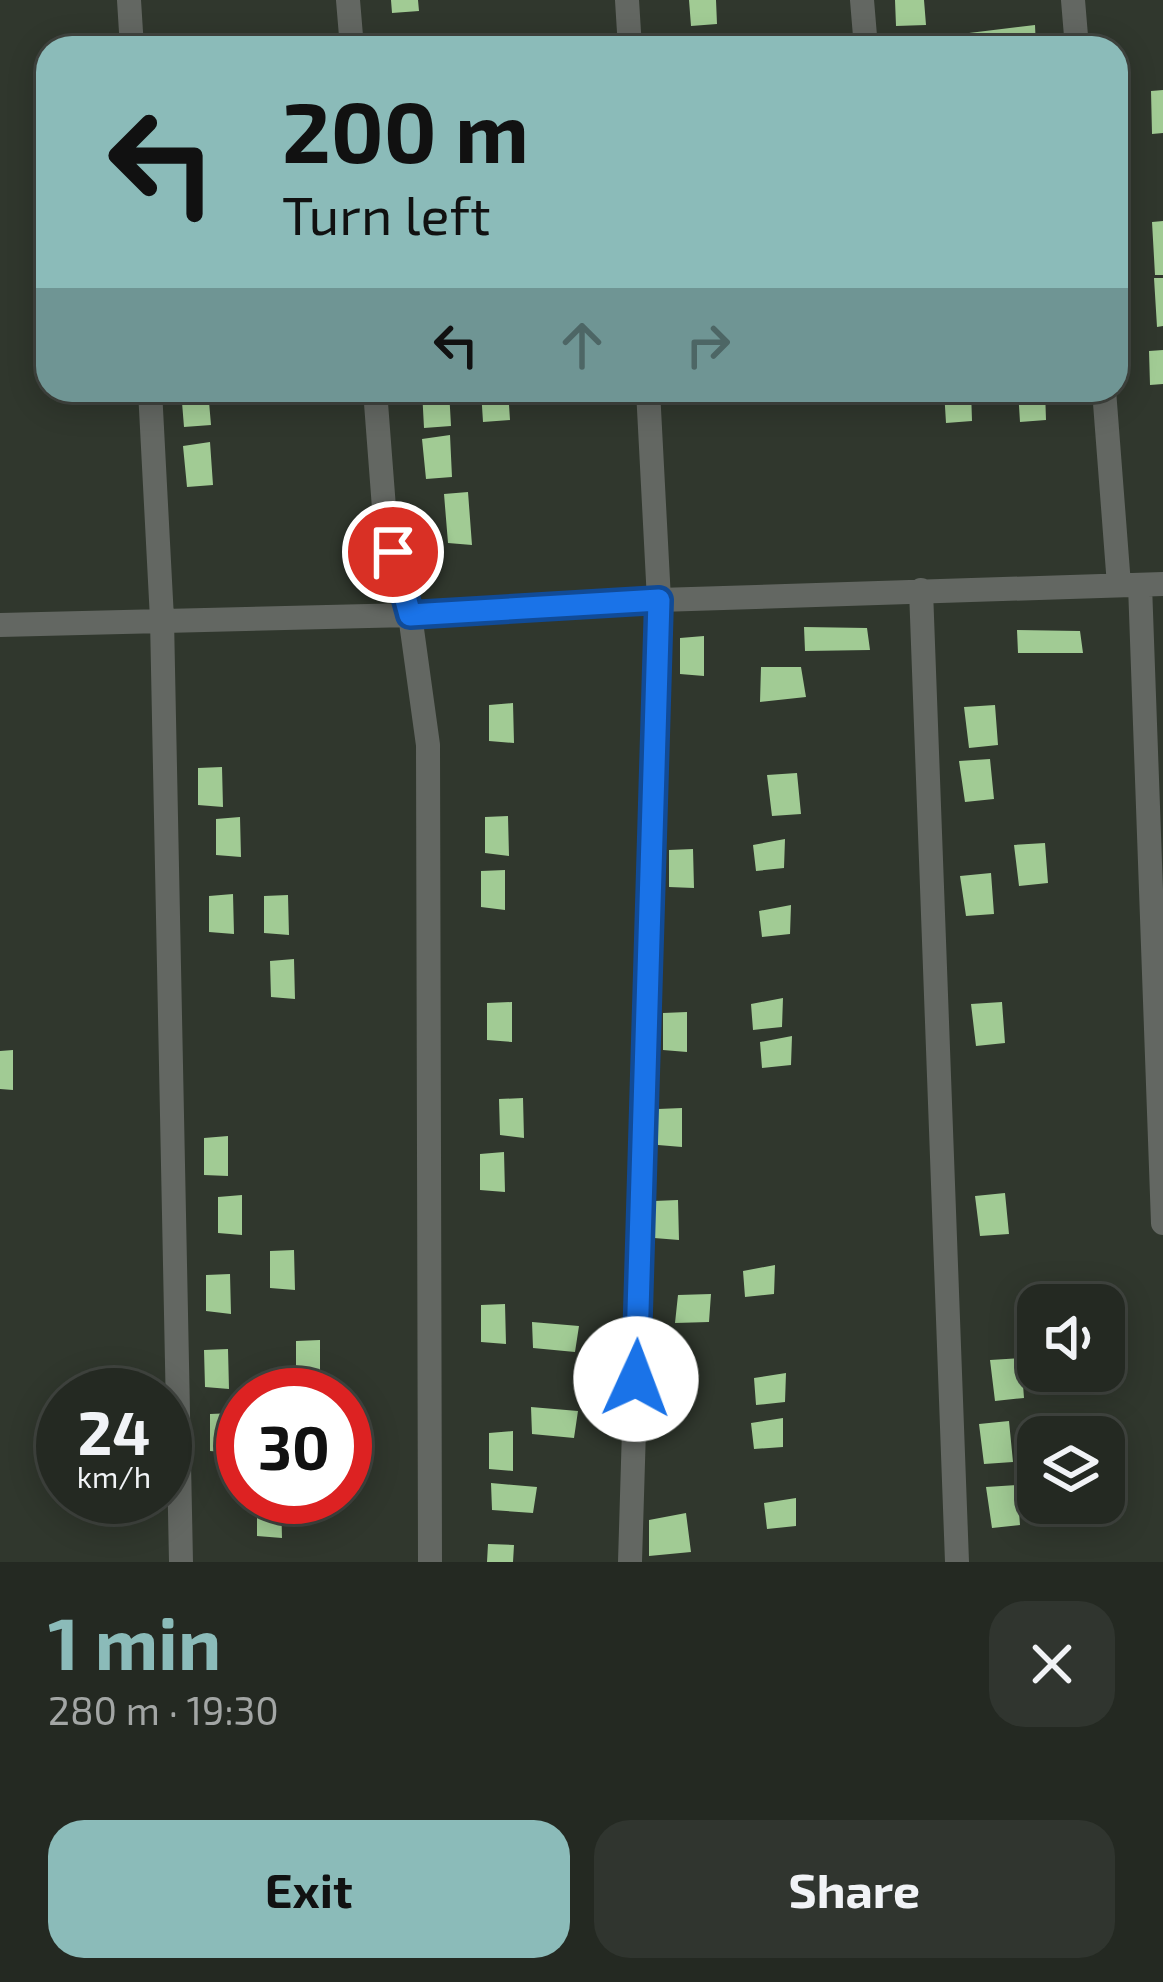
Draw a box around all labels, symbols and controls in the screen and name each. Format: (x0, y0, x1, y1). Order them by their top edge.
text: 200 m (282, 79, 529, 180)
icon: left (84, 84, 240, 240)
text: Turn left (282, 181, 491, 246)
icon: left (423, 312, 489, 378)
icon: ahead (549, 312, 615, 378)
icon: right (675, 312, 741, 378)
pin (342, 501, 444, 603)
icon: arrive (360, 519, 426, 585)
map controls (1017, 1284, 1125, 1524)
button: sound (1017, 1284, 1125, 1392)
position arrow (573, 1316, 699, 1442)
speed limit sign: 30 (216, 1368, 372, 1524)
text: 24 (77, 1395, 151, 1467)
button: layers (1017, 1416, 1125, 1524)
text: km/h (77, 1458, 151, 1494)
text: 1 min (48, 1598, 221, 1684)
button: close (989, 1601, 1115, 1727)
text: 280 m · 19:30 (48, 1686, 279, 1733)
button: Exit (48, 1820, 570, 1958)
button: Share (594, 1820, 1115, 1958)

